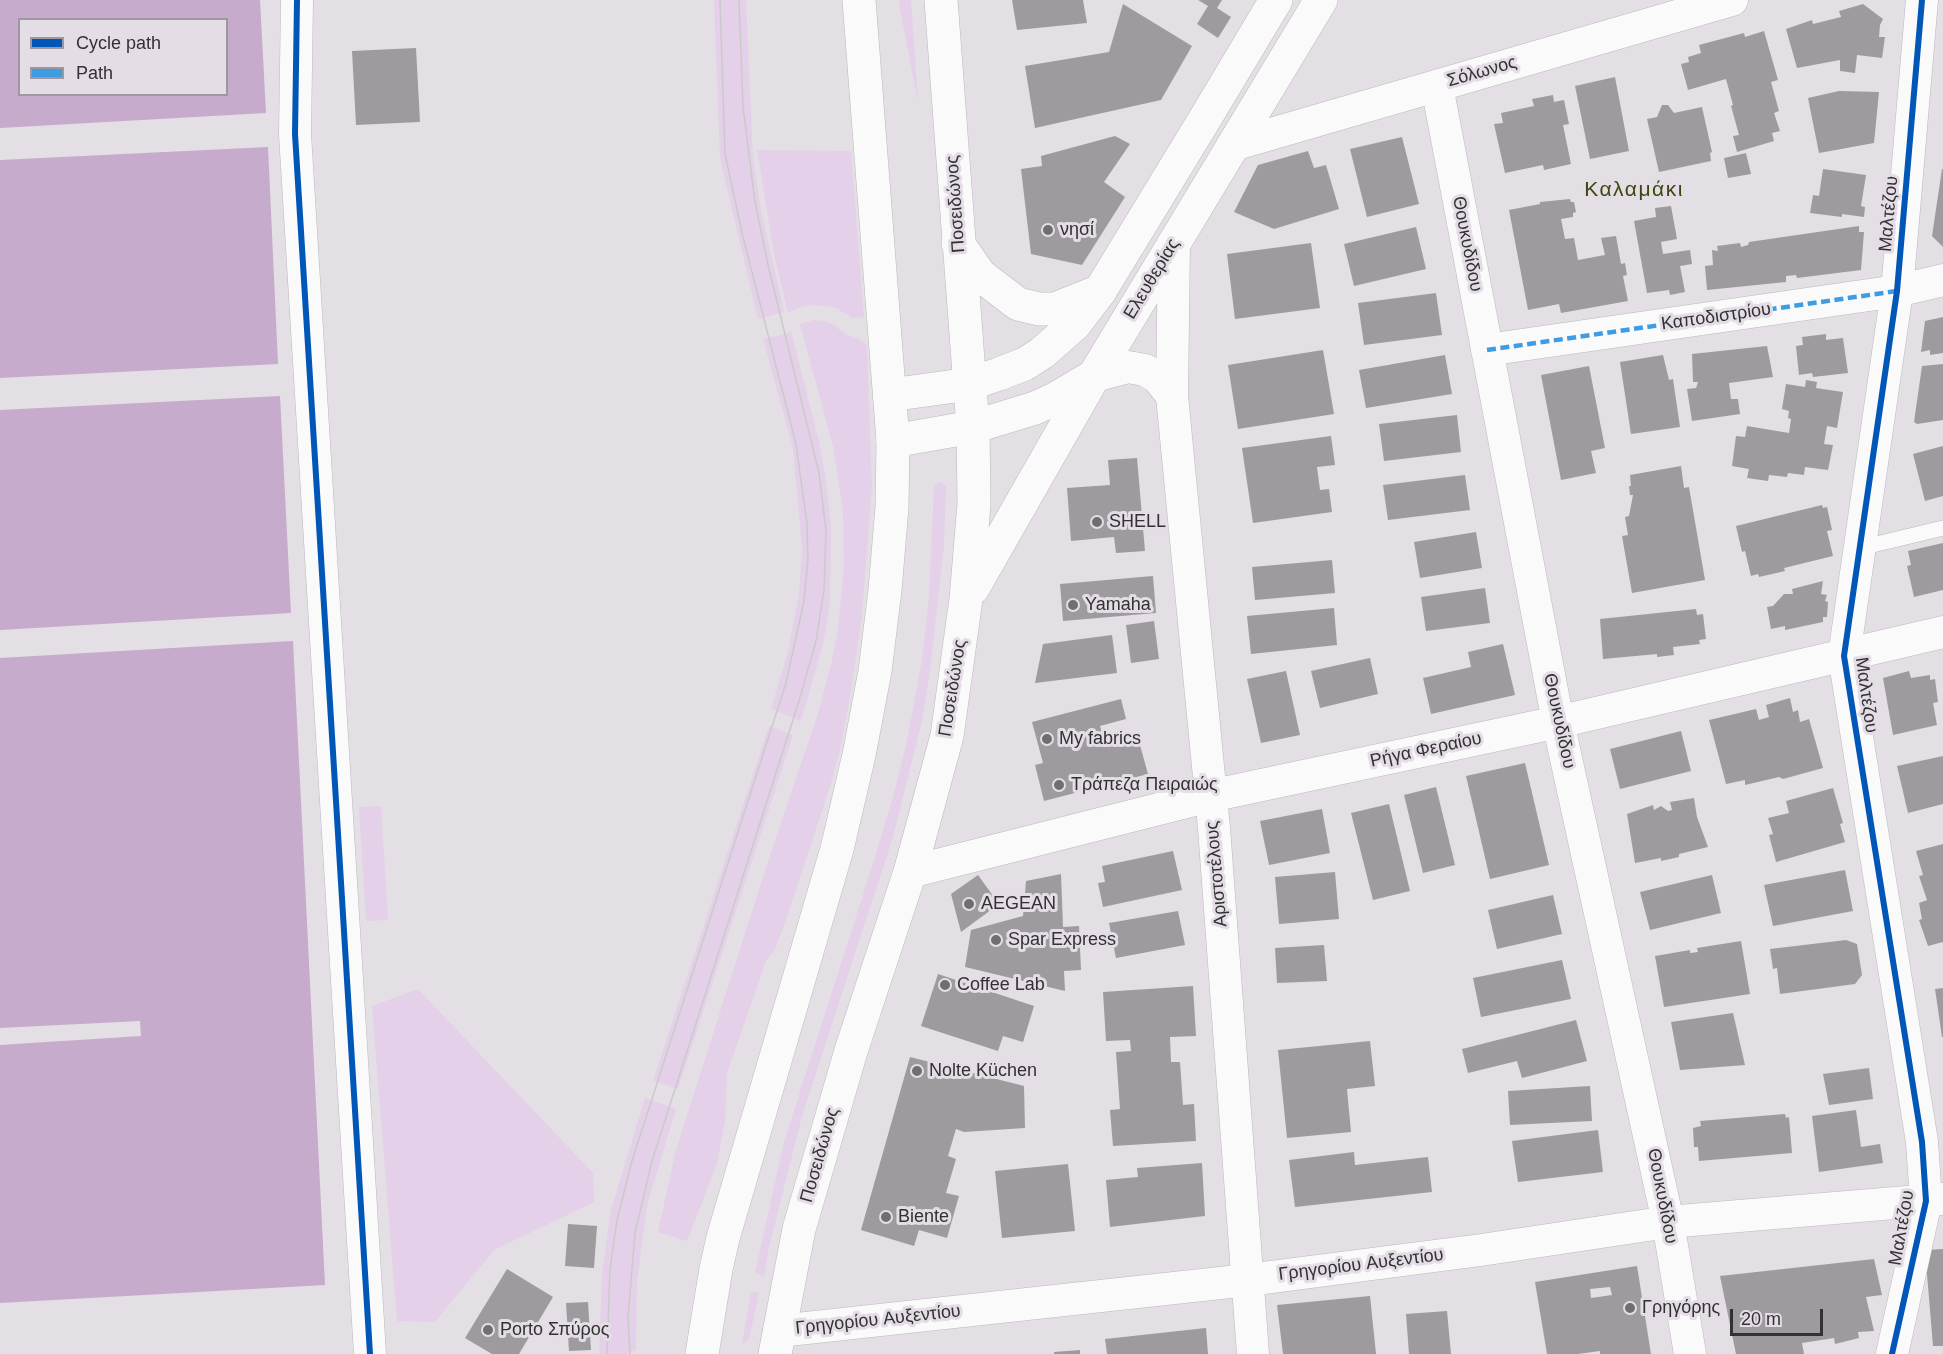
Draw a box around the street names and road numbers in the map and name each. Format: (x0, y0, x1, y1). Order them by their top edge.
street label: Σόλωνος (1445, 52, 1519, 92)
street label: Ποσειδώνος (942, 154, 970, 254)
street label: Μαλτέζου (1875, 175, 1903, 253)
street label: Θουκυδίδου (1447, 195, 1487, 293)
street label: Ελευθερίας (1120, 235, 1184, 323)
street label: Καποδιστρίου (1660, 299, 1772, 335)
street label: Ποσειδώνος (935, 638, 971, 738)
street label: Μαλτέζου (1850, 656, 1882, 734)
street label: Θουκυδίδου (1538, 672, 1580, 770)
street label: Ρήγα Φεραίου (1368, 728, 1484, 772)
street label: Αριστοτέλους (1202, 820, 1232, 928)
street label: Ποσειδώνος (796, 1105, 844, 1205)
street label: Θουκυδίδου (1642, 1147, 1682, 1245)
street label: Μαλτέζου (1885, 1189, 1919, 1267)
street label: Γρηγορίου Αυξεντίου (1277, 1244, 1445, 1286)
street label: Γρηγορίου Αυξεντίου (794, 1301, 962, 1339)

